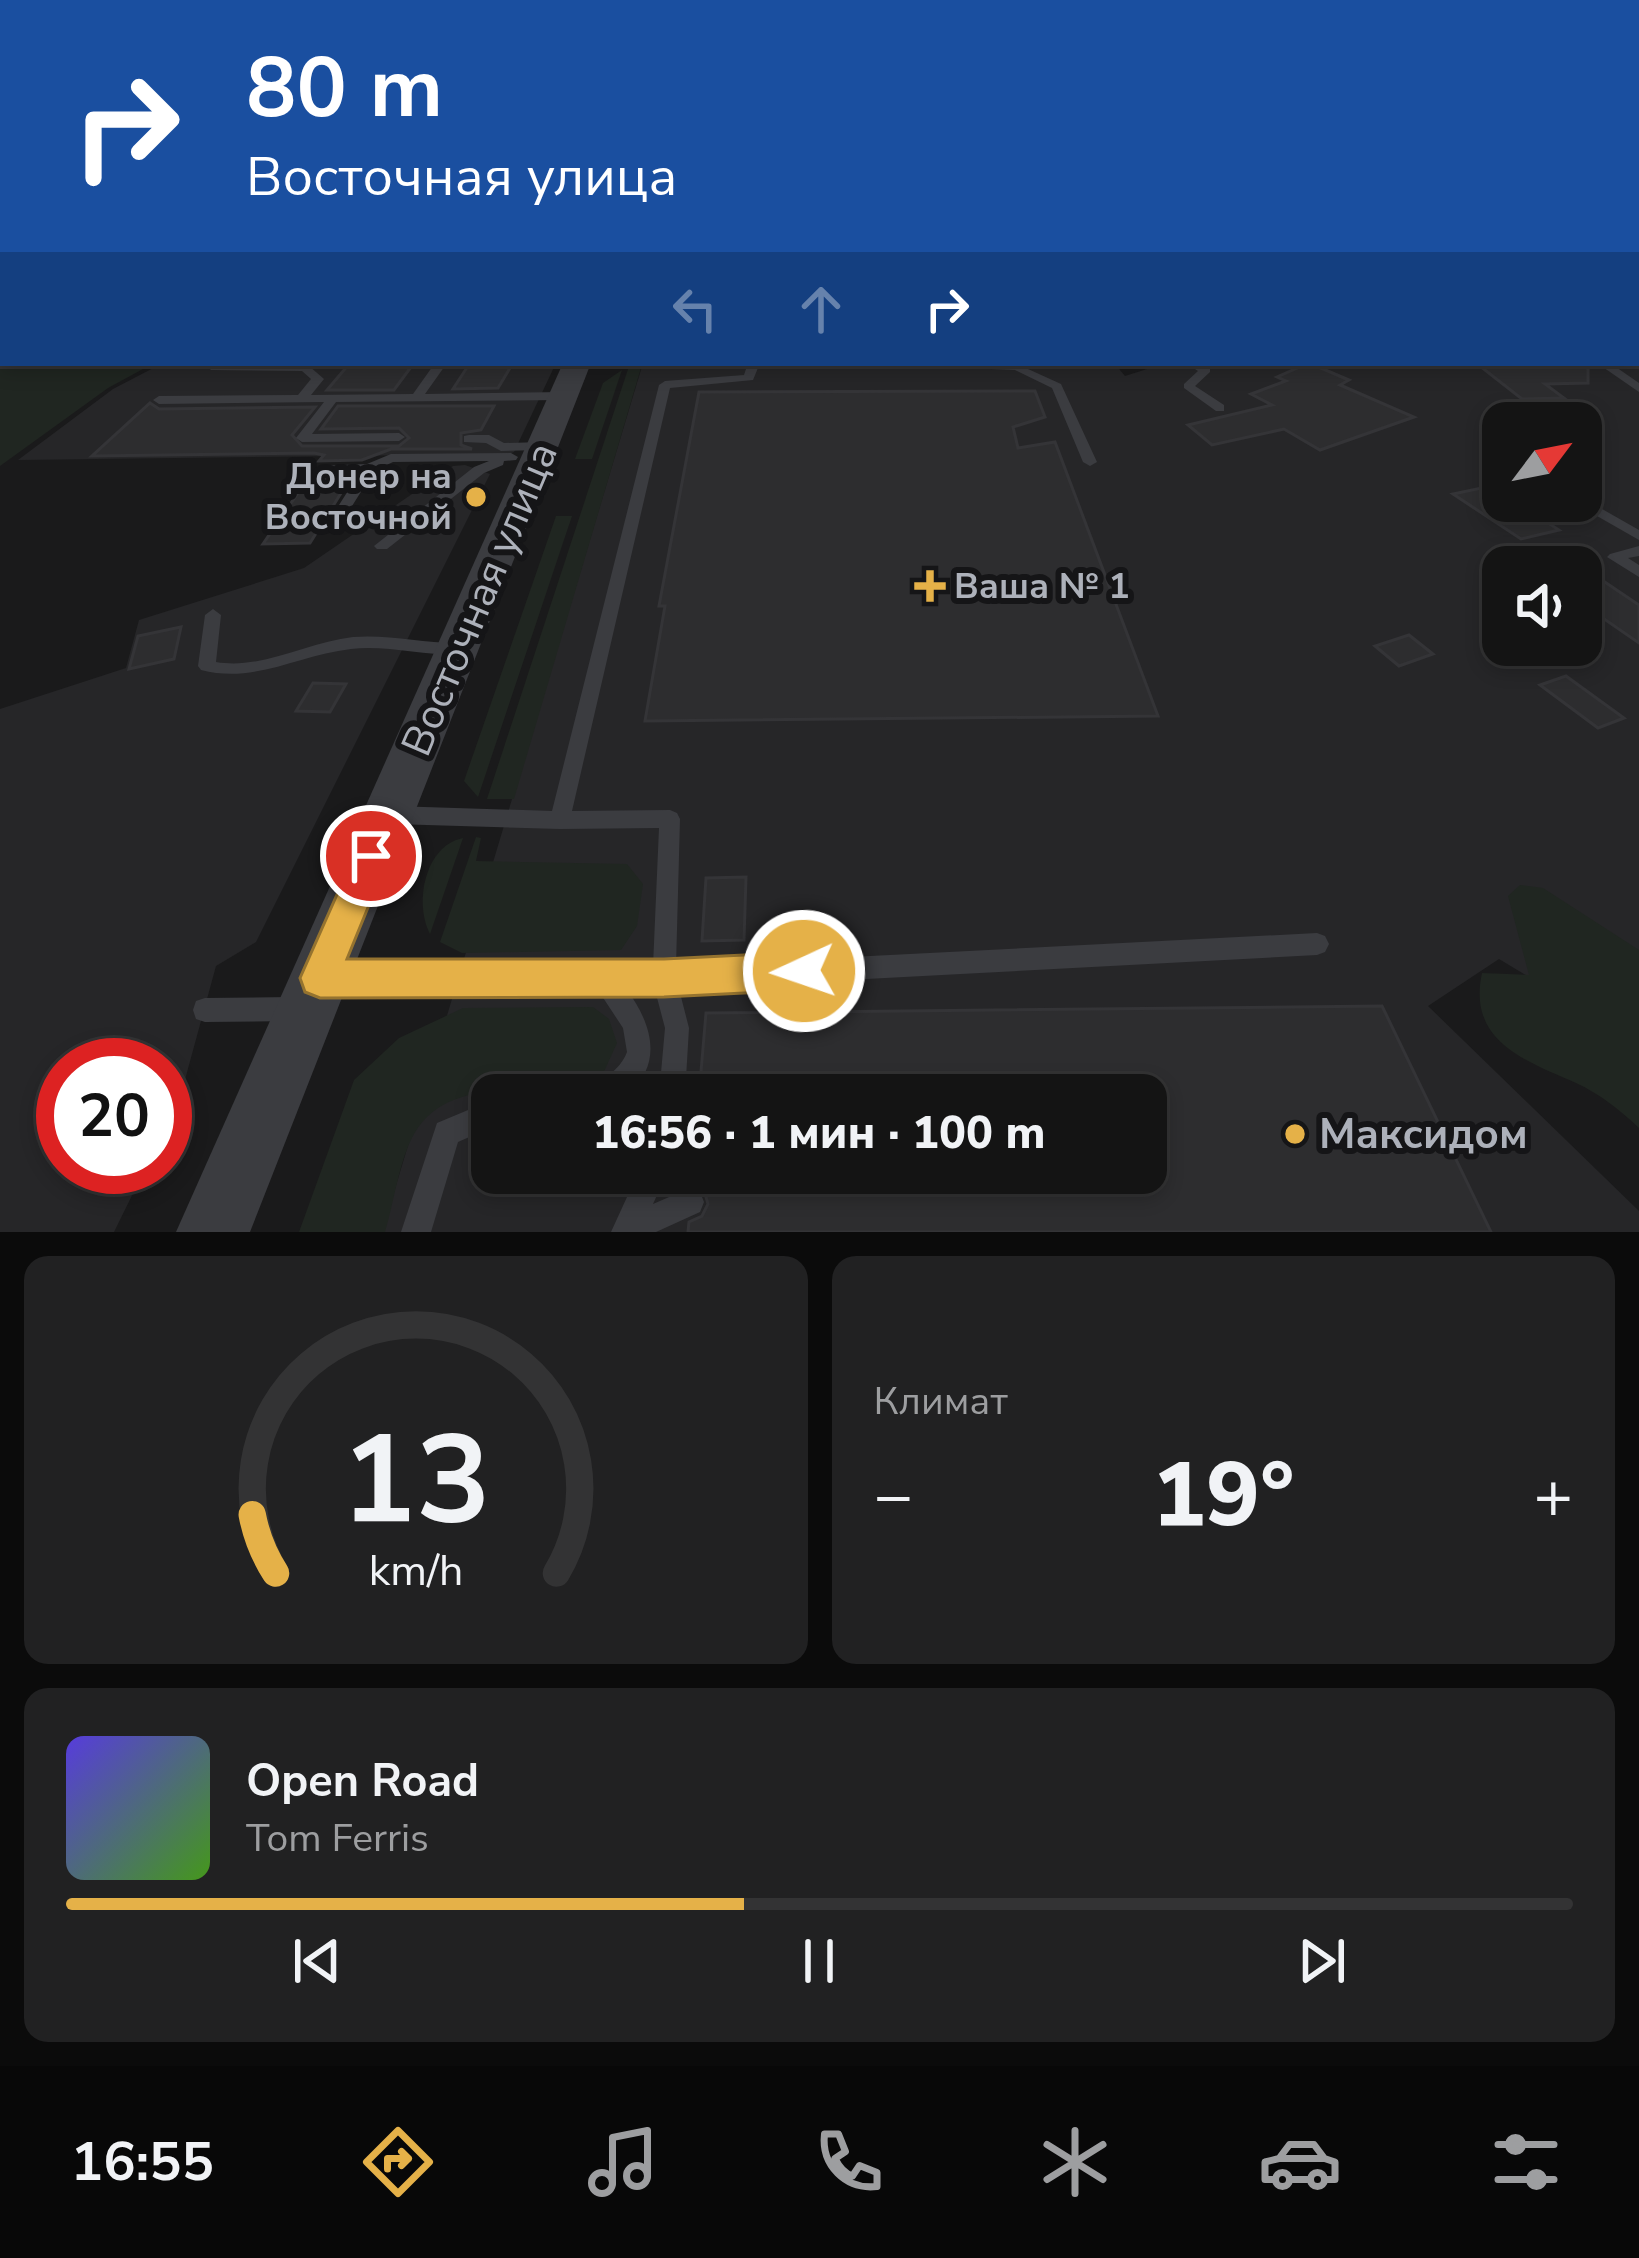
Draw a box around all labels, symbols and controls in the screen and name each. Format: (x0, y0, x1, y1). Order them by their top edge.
text: 80 m (246, 31, 443, 146)
icon: right (48, 48, 204, 204)
text: Восточная улица (246, 140, 677, 214)
icon: left (662, 276, 728, 342)
icon: ahead (788, 276, 854, 342)
icon: right (914, 276, 980, 342)
north arrow (1482, 402, 1602, 522)
map controls (1482, 402, 1602, 666)
street label: Восточная улица (388, 433, 572, 765)
place label: Донер на Восточной (265, 452, 452, 542)
marker: Донер на Восточной (463, 484, 489, 510)
button: sound (1482, 546, 1602, 666)
place label: Ваша № 1 (954, 562, 1130, 611)
marker: Ваша № 1 (917, 573, 943, 599)
pin (320, 805, 422, 907)
icon: arrive (338, 823, 404, 889)
position arrow (741, 908, 867, 1034)
speed limit sign: 20 (36, 1038, 192, 1194)
text: 16:56 · 1 мин · 100 m (592, 1103, 1046, 1164)
place label: Максидом (1319, 1106, 1528, 1163)
marker: Максидом (1282, 1121, 1308, 1147)
text: Климат (874, 1375, 1008, 1428)
text: 13 (341, 1396, 491, 1566)
text: 19° (1152, 1434, 1295, 1557)
text: − (874, 1451, 913, 1541)
text: + (1533, 1451, 1573, 1541)
text: km/h (368, 1542, 463, 1600)
text: Open Road (246, 1751, 479, 1812)
text: Tom Ferris (246, 1812, 429, 1865)
icon: previous (284, 1928, 350, 1994)
icon: pause (786, 1928, 852, 1994)
icon: next (1289, 1928, 1355, 1994)
icon: directions (356, 2120, 440, 2204)
icon: music (581, 2120, 665, 2204)
icon: phone (807, 2120, 891, 2204)
icon: climate (1033, 2120, 1117, 2204)
icon: car (1258, 2120, 1342, 2204)
icon: filters (1484, 2120, 1568, 2204)
text: 16:55 (71, 2125, 214, 2199)

